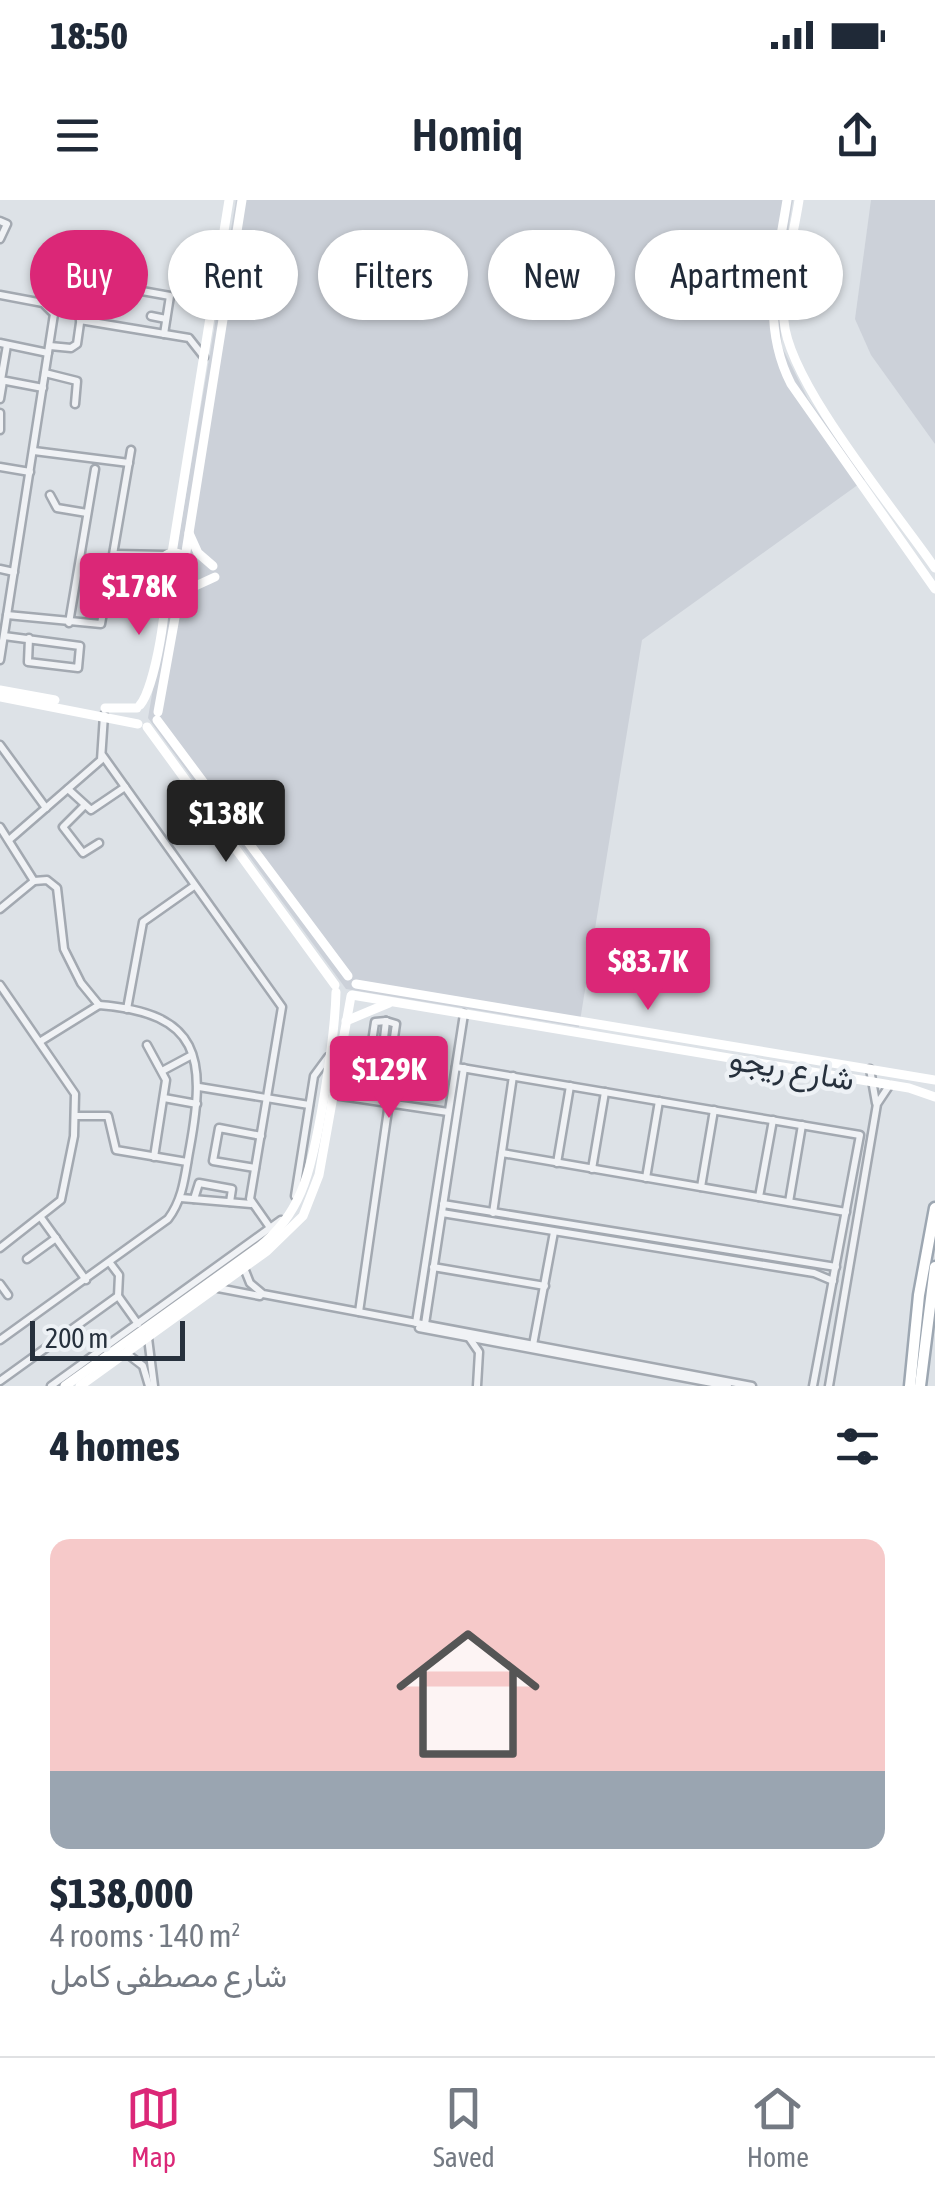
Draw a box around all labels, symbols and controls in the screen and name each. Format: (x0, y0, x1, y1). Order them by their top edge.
text: 18:50 (50, 14, 128, 57)
icon: menu (50, 108, 105, 163)
icon: share (830, 108, 885, 163)
text: Homiq (412, 109, 523, 161)
chip: Buy (30, 230, 148, 320)
chip: Rent (168, 230, 298, 320)
chip: Filters (318, 230, 468, 320)
chip: New (488, 230, 615, 320)
chip: Apartment (635, 230, 843, 320)
pin: $178K (69, 553, 209, 638)
text: $178K (102, 567, 176, 604)
pin: $138K (156, 780, 296, 865)
text: $138K (189, 794, 263, 831)
pin: $83.7K (567, 928, 729, 1013)
text: $83.7K (608, 942, 688, 979)
pin: $129K (319, 1036, 459, 1121)
street label: شارع ريجو (726, 1039, 857, 1102)
text: $129K (352, 1050, 426, 1087)
scale bar (30, 1316, 185, 1360)
text: 200 m (45, 1322, 108, 1354)
icon: filters (830, 1419, 885, 1474)
text: 4 homes (50, 1422, 180, 1470)
icon: home (378, 1604, 558, 1784)
text: $138,000 (50, 1869, 194, 1917)
text: 4 rooms · 140 m² (50, 1917, 240, 1954)
text: شارع مصطفى كامل (50, 1957, 287, 1994)
tab: Map (126, 2081, 181, 2173)
tab: Saved (433, 2081, 495, 2173)
tab: Home (747, 2081, 809, 2173)

